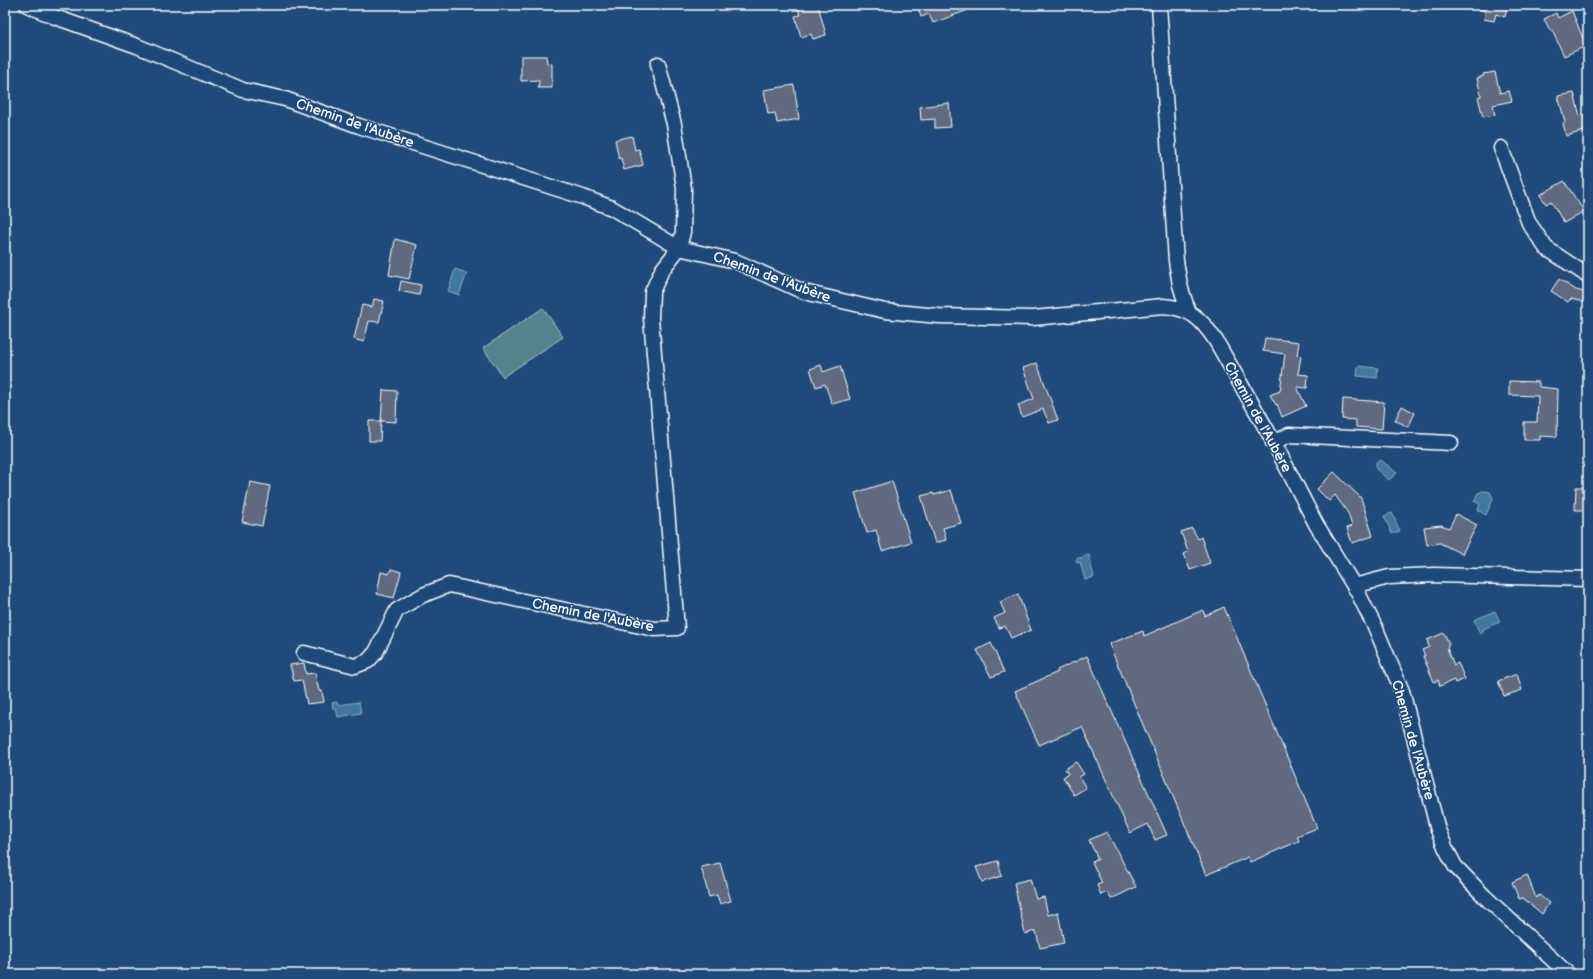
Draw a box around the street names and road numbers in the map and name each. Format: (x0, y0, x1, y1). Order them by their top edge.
street label: Chemin de l'Aubère (294, 95, 416, 151)
street label: Chemin de l'Aubère (711, 248, 833, 306)
street label: Chemin de l'Aubère (1221, 359, 1295, 475)
street label: Chemin de l'Aubère (531, 595, 655, 635)
street label: Chemin de l'Aubère (1388, 678, 1438, 802)

